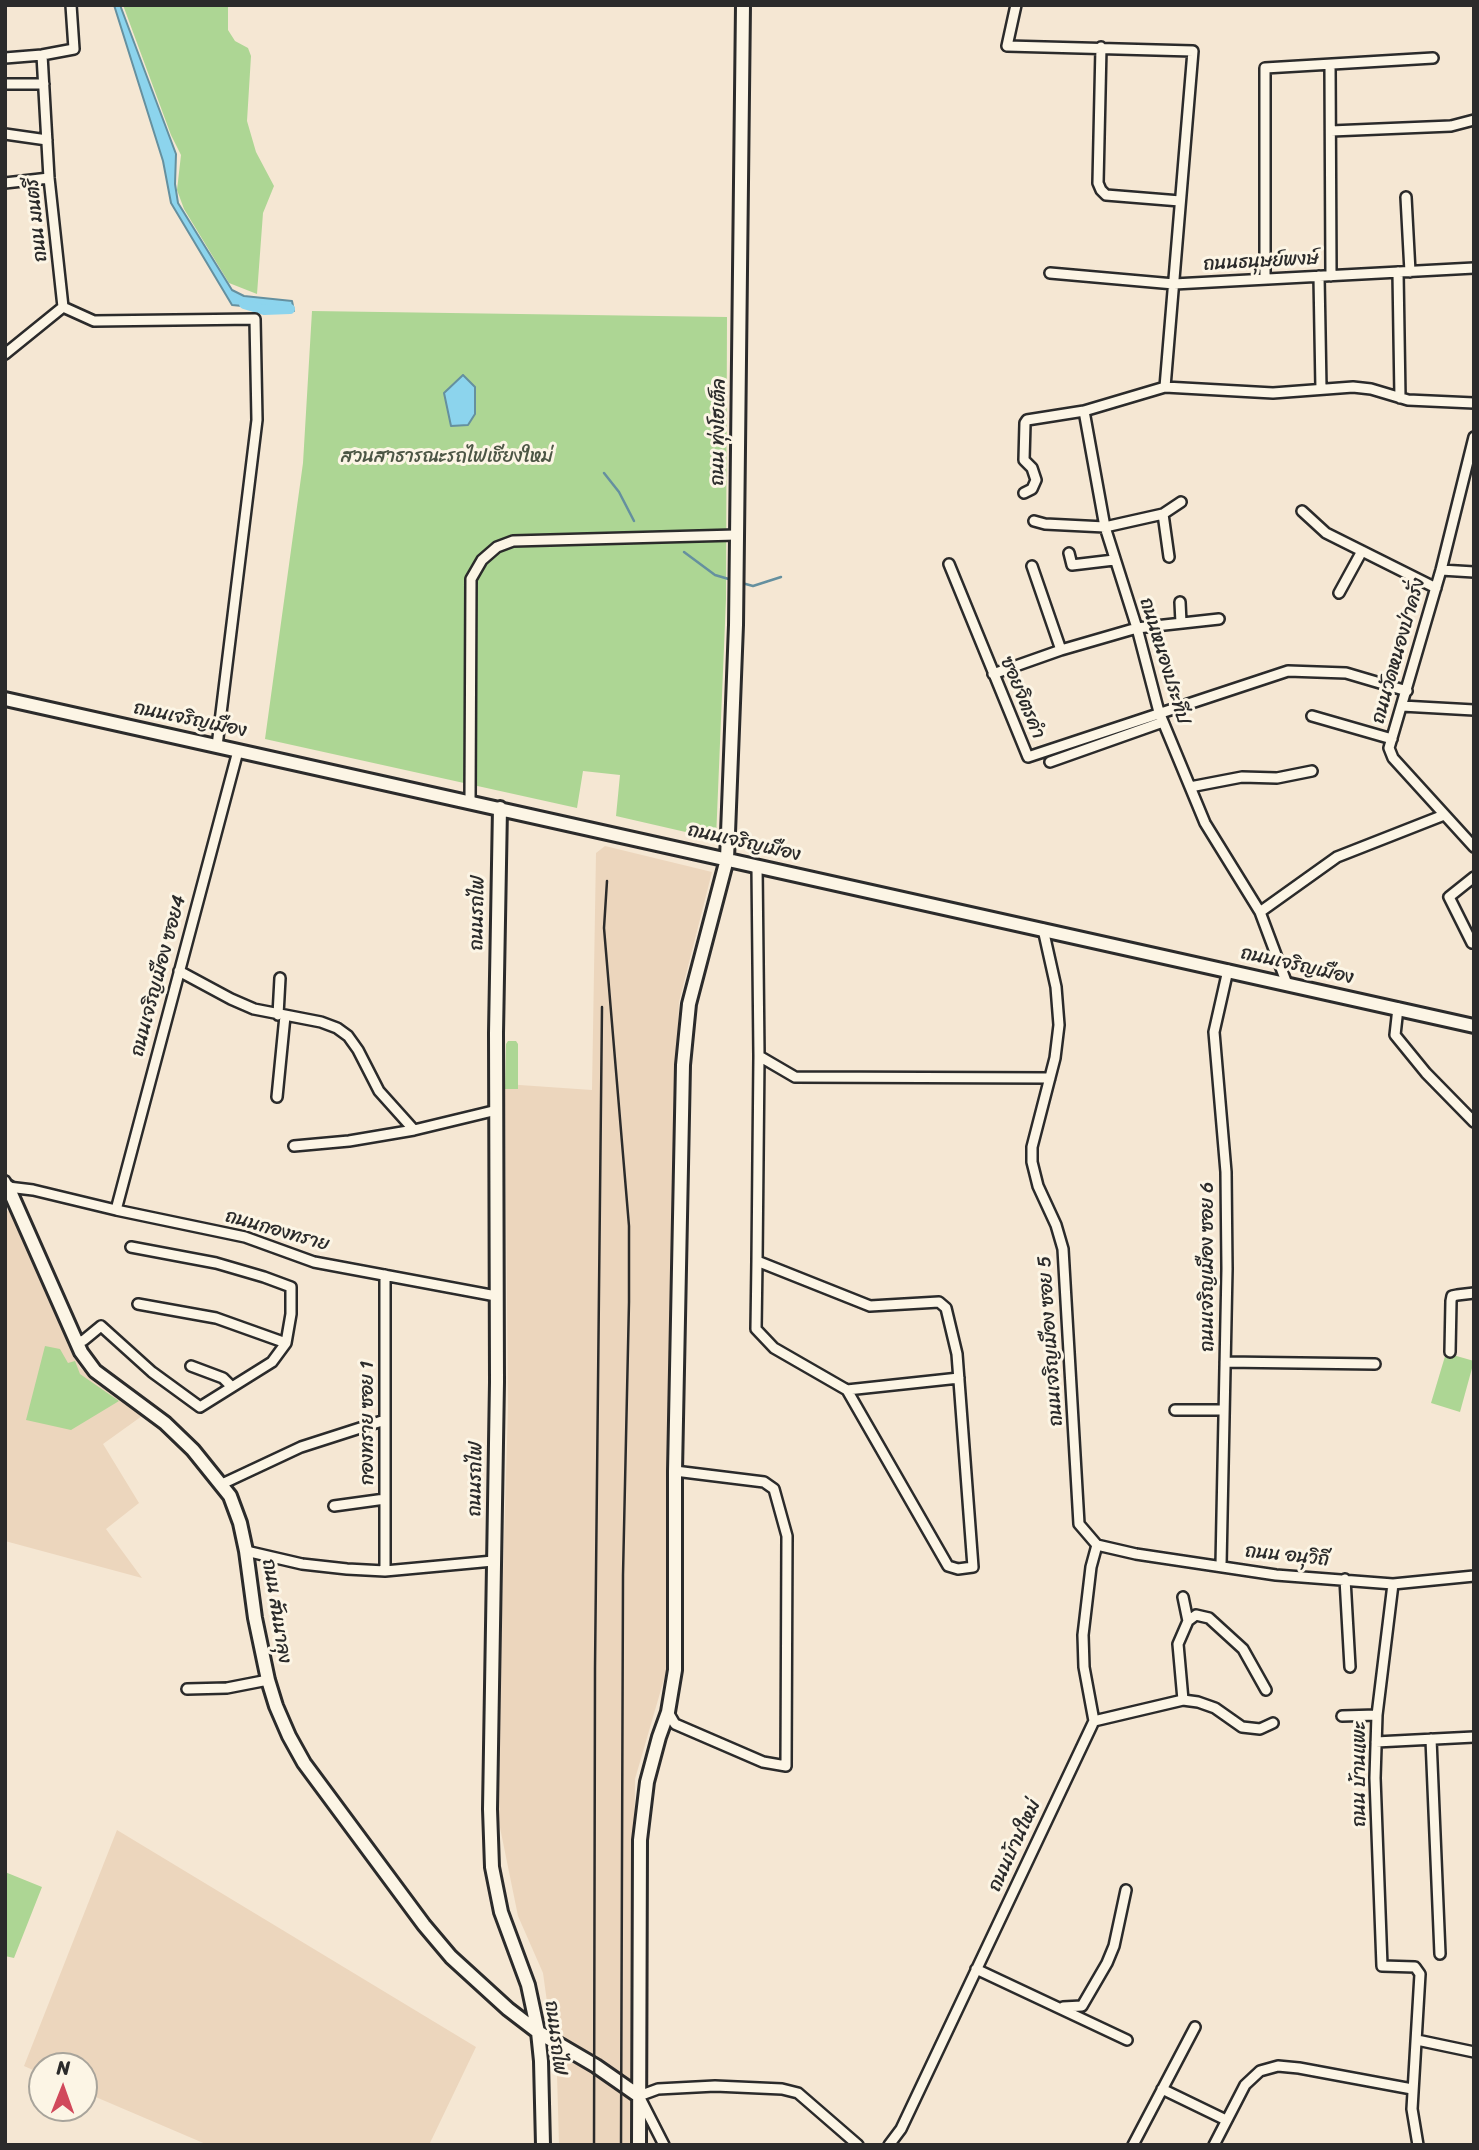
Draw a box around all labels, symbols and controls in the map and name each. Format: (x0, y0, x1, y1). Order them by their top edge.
street label: ถนน มนตรี (21, 177, 53, 263)
street label: ถนนธนุษย์พงษ์ (1203, 248, 1319, 276)
street label: ถนน ทุ่งโฮเต็ล (707, 378, 731, 486)
park label: สวนสาธารณะรถไฟเชียงใหม่ (341, 446, 553, 468)
street label: ถนนวัดหนองป่าครั่ง (1367, 575, 1431, 727)
street label: ถนนหนองประทีป (1134, 595, 1194, 727)
street label: ซอยจิตรคำ (994, 653, 1050, 743)
street label: ถนนเจริญเมือง (131, 697, 249, 743)
street label: ถนนเจริญเมือง (685, 819, 803, 867)
street label: ถนนรถไฟ (466, 875, 490, 951)
street label: ถนนเจริญเมือง ซอย4 (126, 893, 192, 1059)
street label: ถนนเจริญเมือง (1238, 942, 1356, 990)
street label: ถนนเจริญเมือง ซอย 6 (1197, 1182, 1219, 1352)
street label: ถนนกองทราย (222, 1205, 332, 1257)
street label: ถนนเจริญเมือง ซอย 5 (1034, 1255, 1068, 1427)
street label: กองทราย ซอย 1 (357, 1361, 379, 1485)
street label: ถนนรถไฟ (464, 1441, 488, 1517)
street label: ถนน อนุวิถี (1244, 1540, 1330, 1572)
street label: ถนน สันนาลุง (256, 1557, 296, 1665)
street label: ถนน บ้านแพะ (1349, 1721, 1371, 1827)
street label: ถนนบ้านใหม่ (984, 1796, 1046, 1896)
street label: ถนนรถไฟ (539, 1999, 571, 2077)
text: N (56, 2051, 70, 2084)
north arrow (28, 2052, 98, 2122)

